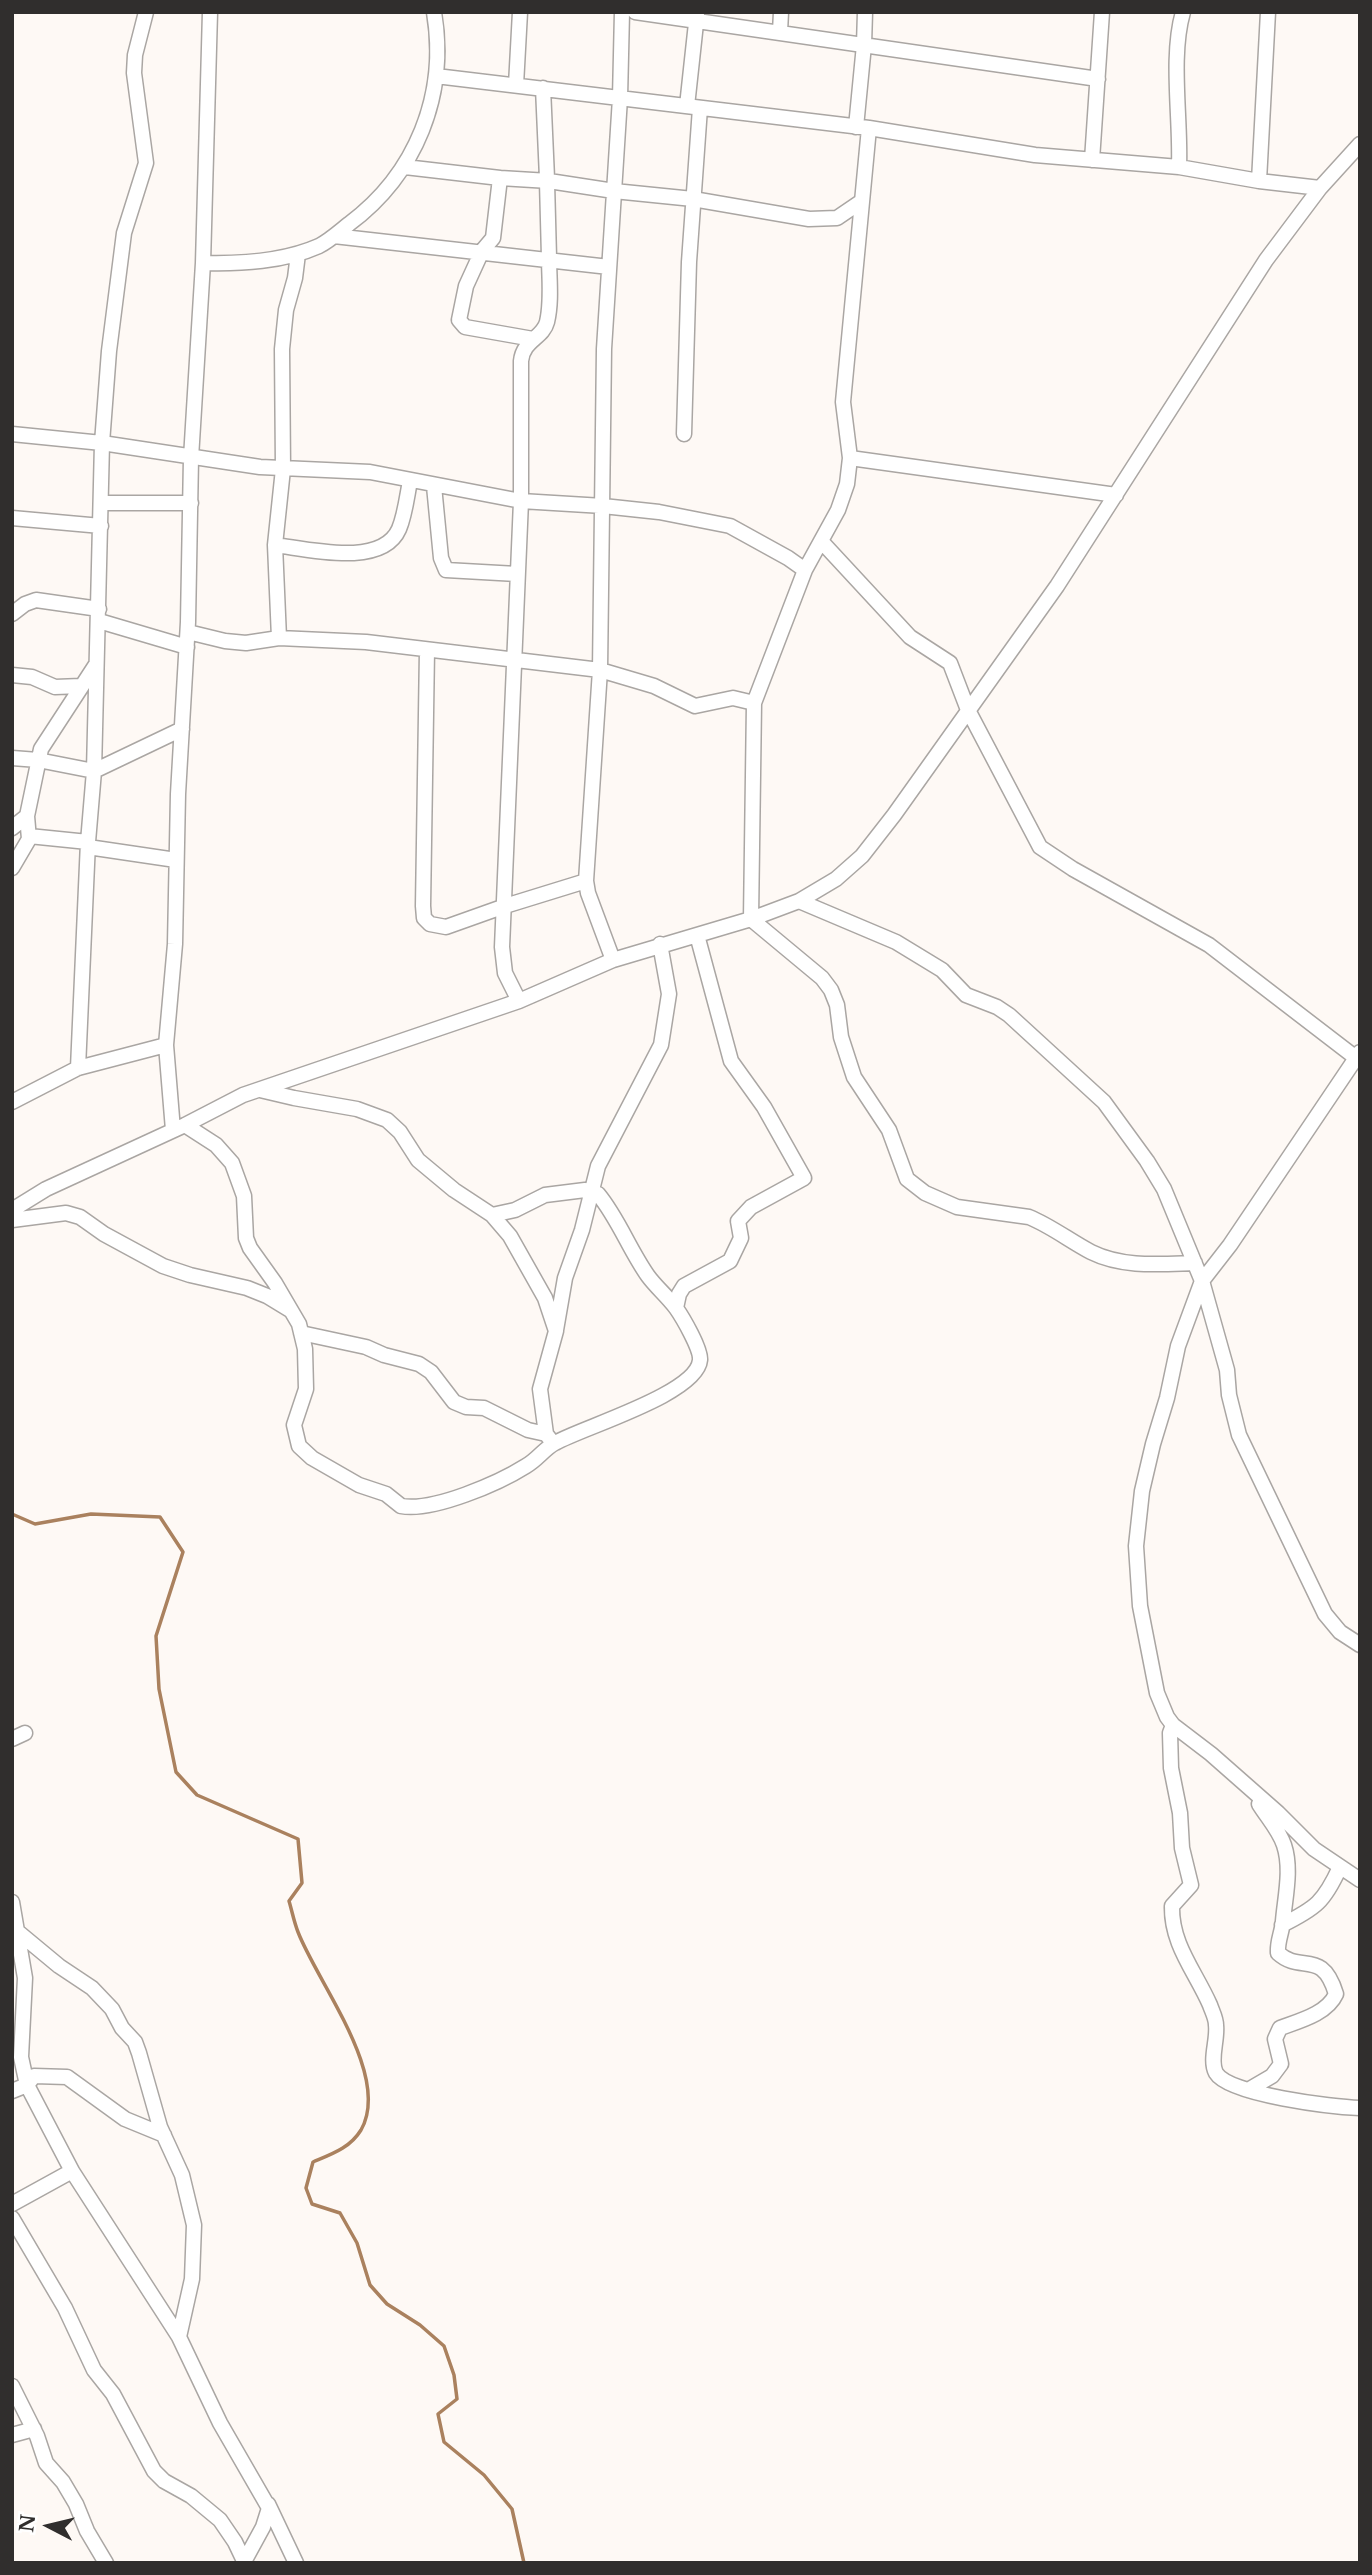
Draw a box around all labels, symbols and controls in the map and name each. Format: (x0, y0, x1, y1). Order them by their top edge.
north arrow (14, 2491, 84, 2561)
text: N (15, 2513, 40, 2534)

